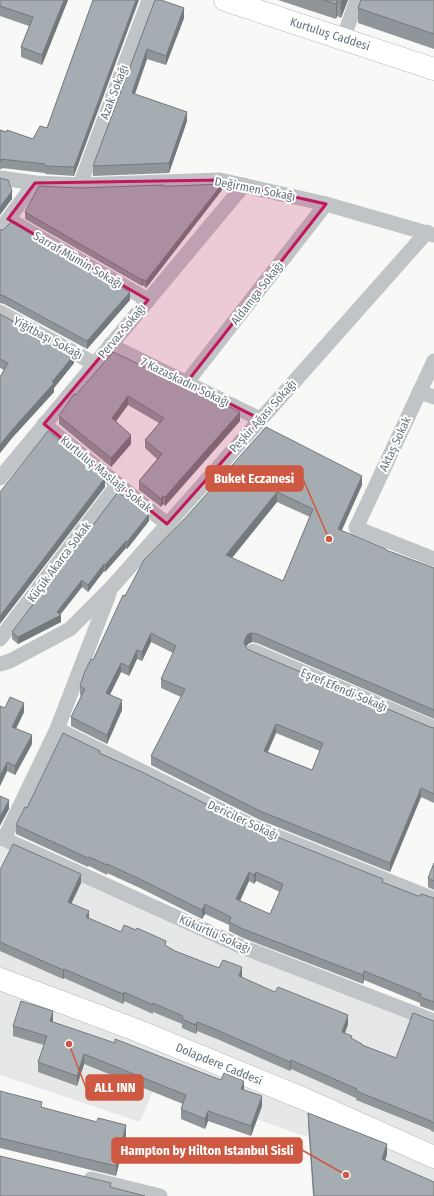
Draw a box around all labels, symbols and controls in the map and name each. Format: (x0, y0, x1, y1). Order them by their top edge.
street label: Kurtuluş Caddesi (288, 15, 372, 53)
street label: Azak Sokağı (97, 63, 131, 121)
street label: Değirmen Sokağı (213, 174, 297, 204)
street label: Sarraf Mümin Sokağı (31, 229, 125, 291)
street label: Aldamga Sokağı (228, 258, 286, 328)
street label: Pervaz Sokağı (95, 301, 149, 361)
street label: Yiğitbaşı Sokağı (11, 314, 85, 362)
street label: 7 Kazaskadın Sokağı (138, 354, 232, 410)
street label: Peşkir Ağası Sokağı (227, 377, 299, 455)
street label: Aktaş Sokak (376, 414, 414, 474)
street label: Kurtuluş Maslağı Sokak (58, 433, 155, 515)
callout: Buket Eczanesi (206, 466, 303, 491)
text: Buket Eczanesi (214, 471, 294, 486)
street label: Küçük Akarca Sokak (24, 519, 94, 605)
street label: Eşref Efendi Sokağı (299, 665, 389, 715)
street label: Dericiler Sokağı (205, 798, 281, 842)
street label: Kükürtlü Sokağı (177, 912, 253, 956)
street label: Dolapdere Caddesi (174, 1040, 264, 1088)
callout: ALL INN (86, 1075, 143, 1100)
text: ALL INN (94, 1080, 136, 1095)
callout: Hampton by Hilton Istanbul Sisli (112, 1138, 302, 1163)
text: Hampton by Hilton Istanbul Sisli (120, 1143, 294, 1158)

